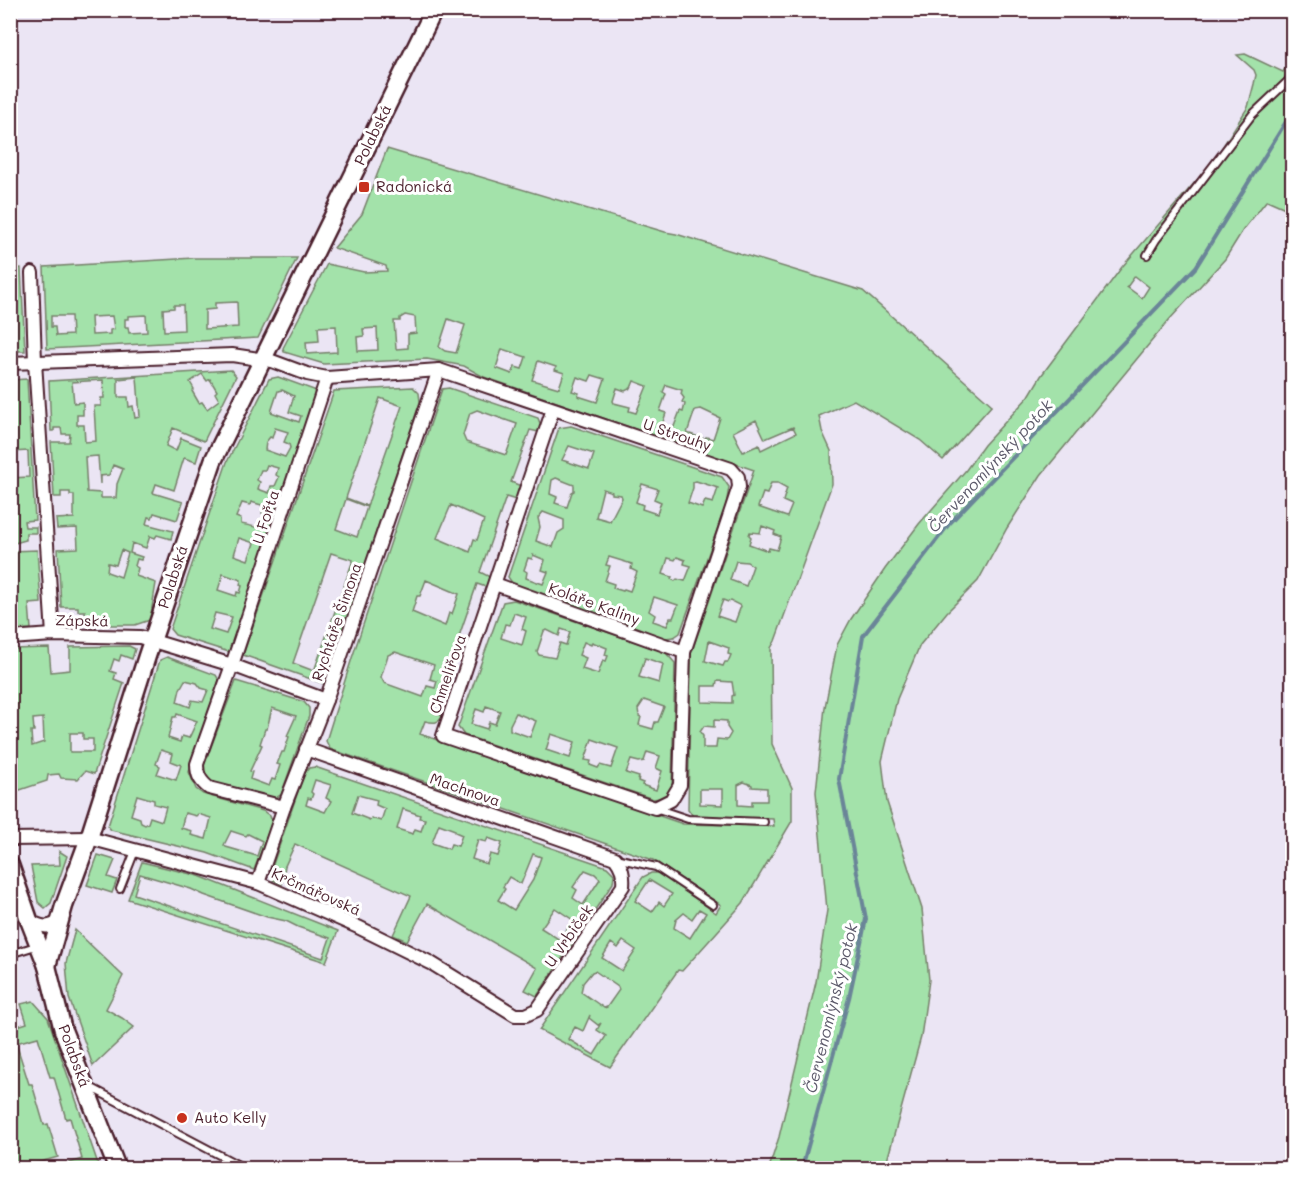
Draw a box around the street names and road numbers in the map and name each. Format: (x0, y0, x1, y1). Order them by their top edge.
street label: Polabská (349, 101, 395, 168)
street label: U Strouhy (641, 413, 714, 455)
street label: U Fořta (247, 487, 283, 546)
street label: Polabská (152, 543, 192, 611)
street label: Rychtáře Šimona (306, 560, 366, 683)
street label: Koláře Kaliny (546, 577, 643, 629)
street label: Zápská (55, 610, 109, 630)
street label: Chmelířova (424, 631, 470, 716)
street label: Machnova (428, 768, 503, 810)
street label: Krčmářovská (269, 862, 364, 920)
street label: U Vrbiček (539, 900, 597, 971)
street label: Polabská (54, 1022, 96, 1090)

